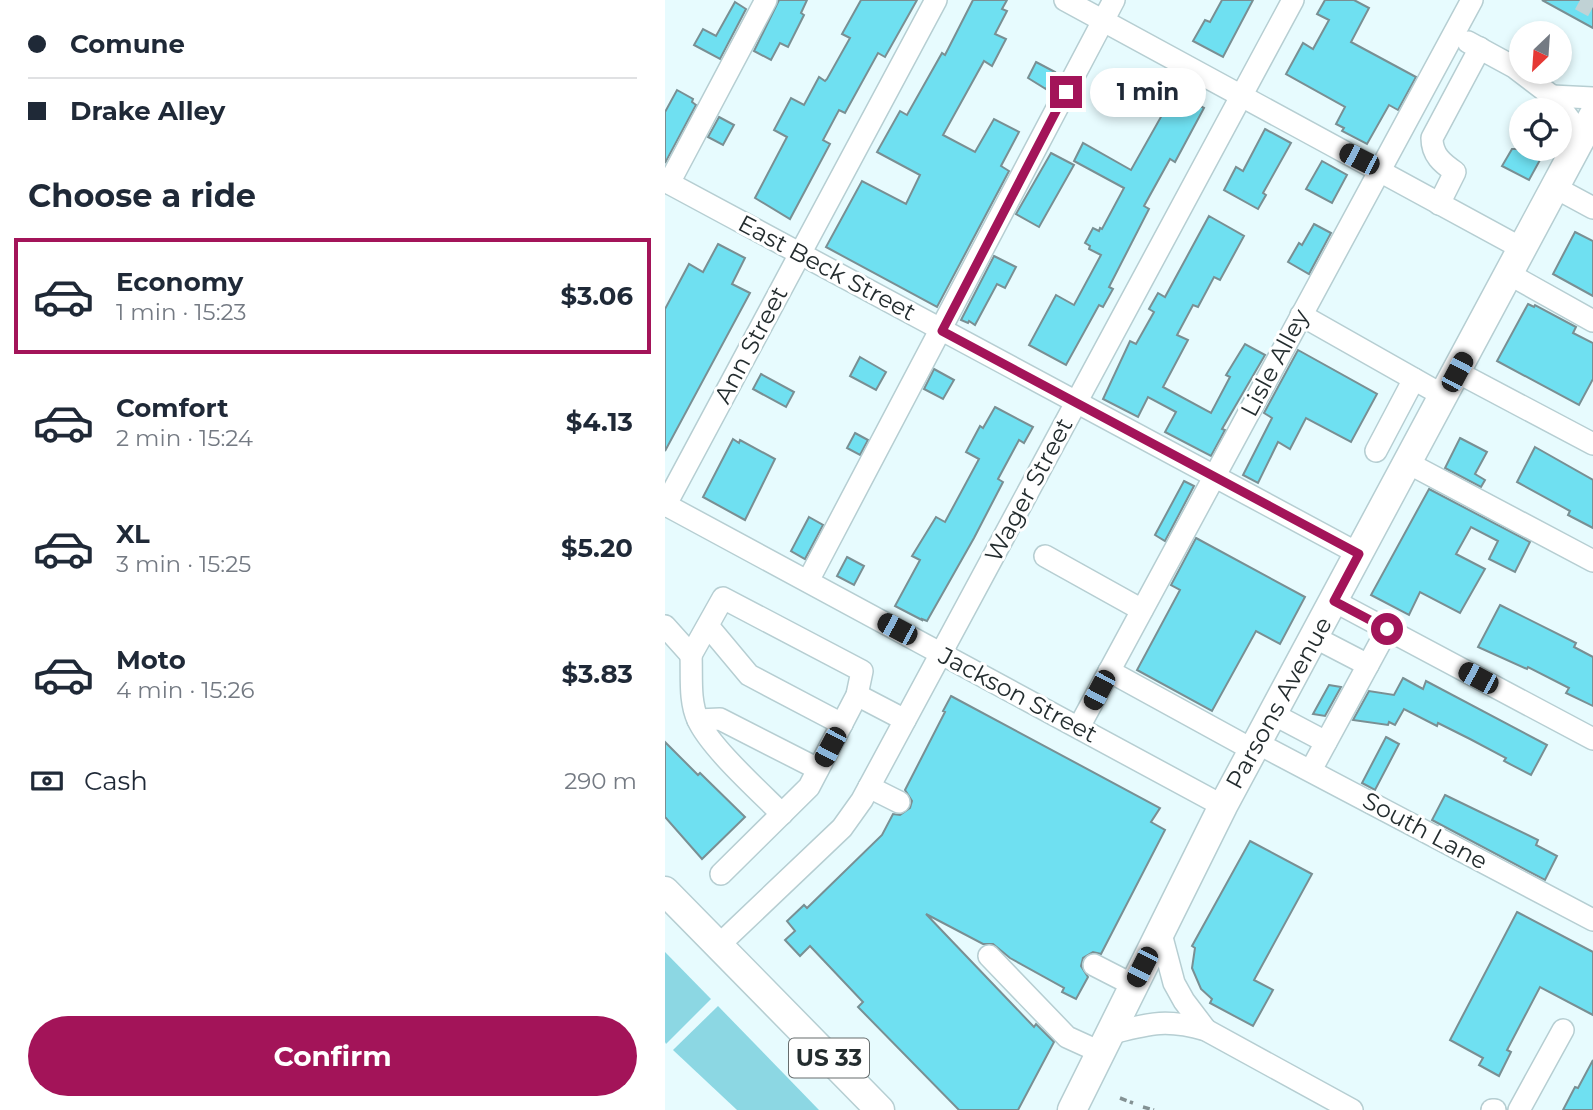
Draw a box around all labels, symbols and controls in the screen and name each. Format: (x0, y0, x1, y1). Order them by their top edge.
north arrow (1509, 21, 1571, 84)
map controls (1509, 21, 1572, 161)
text: Comune (70, 28, 185, 60)
callout: 1 min (1091, 68, 1206, 116)
route end (1050, 76, 1082, 108)
text: 1 min (1117, 78, 1179, 106)
text: Drake Alley (70, 95, 225, 127)
button: locate (1509, 98, 1572, 161)
car (1336, 140, 1383, 178)
text: Choose a ride (28, 176, 256, 215)
street label: East Beck Street (733, 209, 921, 327)
icon: car (32, 265, 95, 328)
text: Economy (116, 266, 243, 298)
text: $3.06 (560, 280, 633, 312)
street label: Ann Street (708, 281, 794, 408)
text: 1 min · 15:23 (116, 298, 247, 326)
street label: Lisle Alley (1234, 304, 1315, 421)
car (1438, 349, 1477, 395)
icon: car (32, 391, 95, 454)
text: Comfort (116, 392, 228, 424)
text: $4.13 (566, 406, 633, 438)
street label: Wager Street (978, 413, 1079, 567)
text: 2 min · 15:24 (116, 424, 253, 452)
icon: car (32, 517, 95, 580)
text: XL (116, 518, 150, 550)
text: $5.20 (561, 532, 633, 564)
text: 3 min · 15:25 (116, 550, 251, 578)
car (874, 610, 921, 648)
street label: Parsons Avenue (1219, 612, 1338, 794)
route start (1371, 613, 1403, 645)
street label: Jackson Street (933, 640, 1103, 749)
icon: car (32, 643, 95, 706)
text: Moto (116, 644, 186, 676)
text: $3.83 (561, 658, 633, 690)
car (1455, 659, 1502, 697)
car (1080, 667, 1119, 713)
text: 4 min · 15:26 (116, 676, 254, 704)
car (811, 724, 850, 770)
icon: cash (28, 762, 66, 800)
text: Cash (84, 765, 148, 797)
text: 290 m (564, 767, 637, 795)
street label: South Lane (1358, 786, 1493, 876)
car (1124, 944, 1161, 990)
button: Confirm (28, 1016, 637, 1096)
road number: US 33 (789, 1038, 869, 1078)

